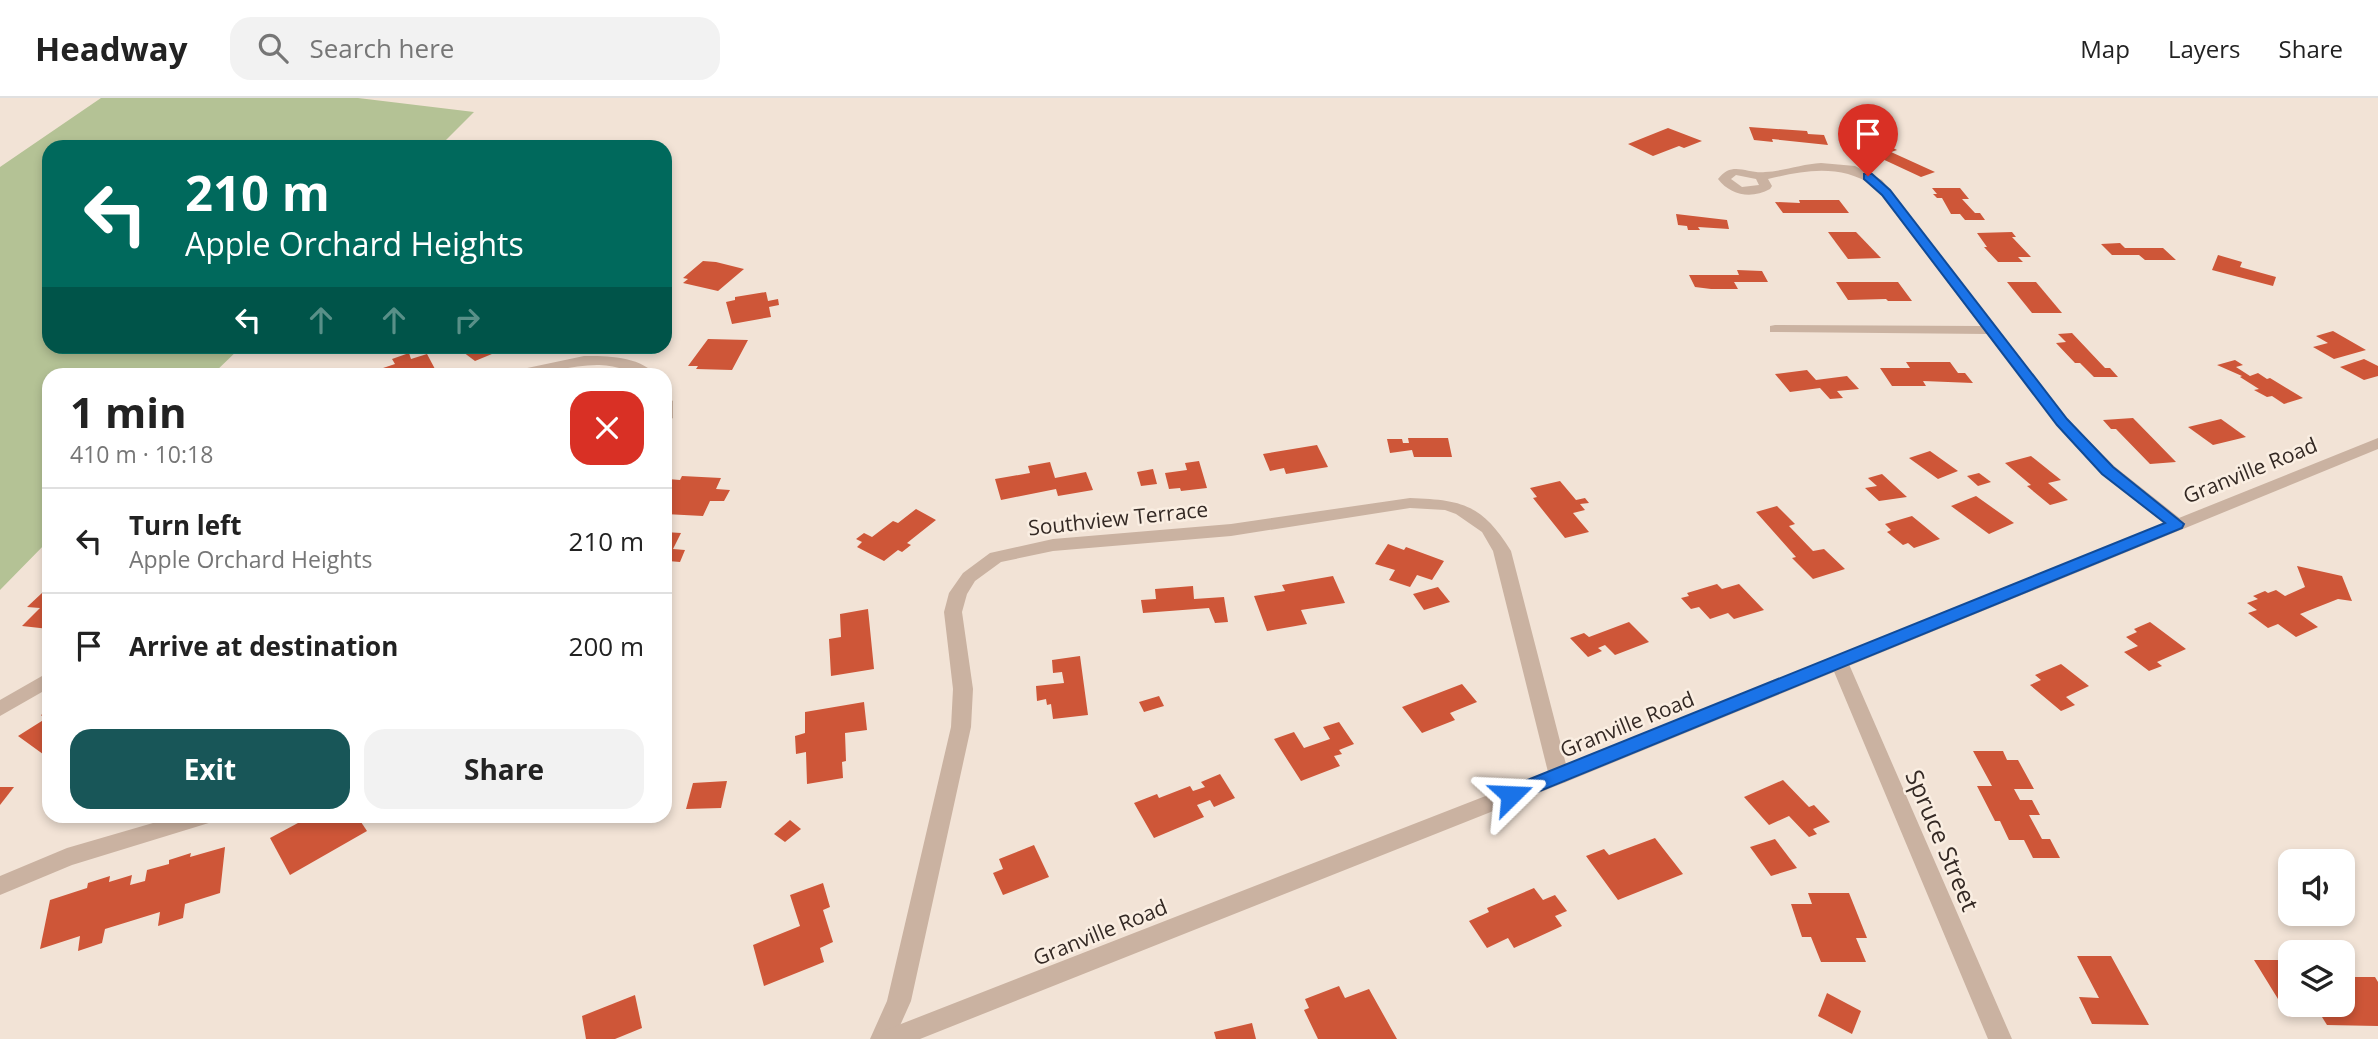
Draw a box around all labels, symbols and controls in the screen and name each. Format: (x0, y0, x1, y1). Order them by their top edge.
search box (230, 17, 720, 80)
text: Headway (35, 26, 188, 71)
icon: search (254, 29, 292, 67)
text: Search here (310, 30, 454, 66)
text: Map (2080, 32, 2130, 65)
text: Layers (2168, 32, 2241, 65)
text: Share (2279, 32, 2343, 65)
pin (1838, 104, 1898, 176)
icon: arrive (1849, 115, 1887, 153)
text: 210 m (185, 159, 330, 225)
icon: left (70, 168, 161, 259)
text: Apple Orchard Heights (185, 222, 524, 265)
icon: left (229, 301, 267, 339)
icon: ahead (302, 301, 340, 339)
icon: ahead (375, 301, 413, 339)
icon: right (448, 301, 486, 339)
text: 1 min (70, 383, 187, 440)
button: close (570, 391, 644, 465)
street label: Granville Road (2179, 430, 2321, 510)
text: 410 m · 10:18 (70, 438, 213, 470)
street label: Southview Terrace (1027, 495, 1209, 541)
text: Turn left (129, 507, 241, 543)
icon: left (70, 522, 108, 560)
text: 210 m (569, 523, 644, 559)
text: Apple Orchard Heights (129, 543, 372, 575)
icon: arrive (70, 627, 108, 665)
text: Arrive at destination (129, 628, 398, 664)
text: 200 m (569, 628, 644, 664)
street label: Granville Road (1556, 684, 1698, 764)
button: Exit (70, 729, 350, 809)
button: Share (364, 729, 644, 809)
position arrow (1474, 758, 1548, 832)
street label: Spruce Street (1898, 764, 1988, 916)
map controls (2278, 849, 2355, 1017)
button: sound (2278, 849, 2355, 926)
street label: Granville Road (1029, 892, 1171, 972)
button: layers (2278, 940, 2355, 1017)

